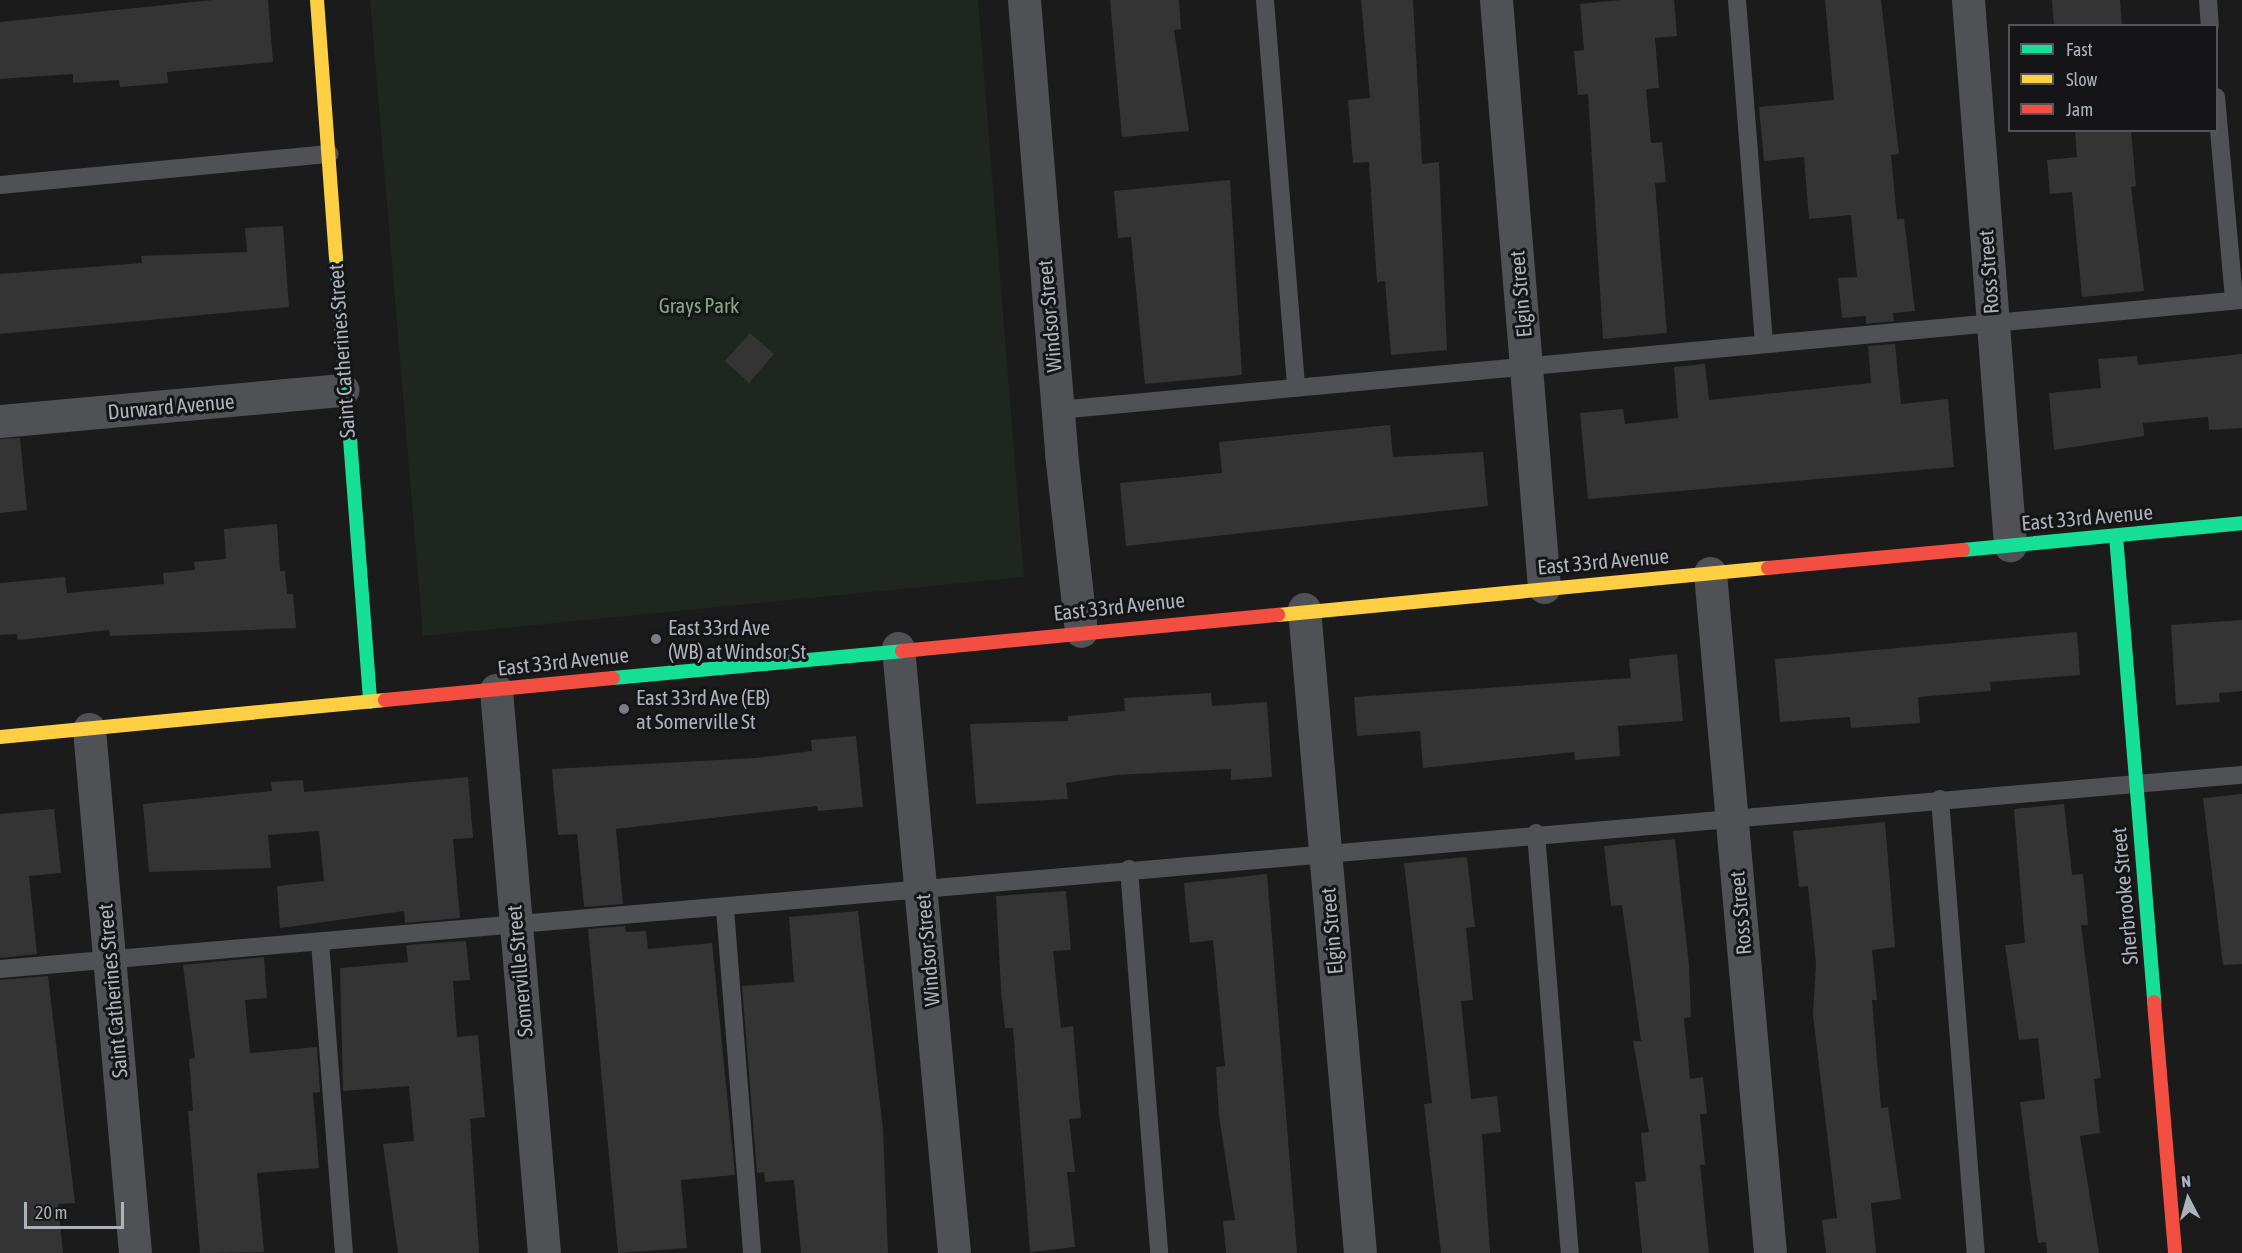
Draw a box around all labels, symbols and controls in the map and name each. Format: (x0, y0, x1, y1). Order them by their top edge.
legend (2008, 24, 2218, 132)
text: Fast (2066, 39, 2093, 60)
text: Slow (2066, 69, 2097, 90)
text: Jam (2066, 99, 2093, 120)
street label: Ross Street (1972, 229, 2004, 315)
street label: Elgin Street (1504, 249, 1536, 339)
street label: Windsor Street (1032, 259, 1066, 373)
street label: Saint Catherines Street (322, 263, 360, 439)
park label: Grays Park (659, 292, 739, 318)
street label: Durward Avenue (106, 388, 236, 424)
street label: East 33rd Avenue (2020, 499, 2154, 535)
street label: East 33rd Avenue (1536, 543, 1670, 579)
street label: East 33rd Avenue (1052, 587, 1186, 625)
place label: East 33rd Ave (WB) at Windsor St (668, 614, 806, 664)
marker: East 33rd Ave (WB) at Windsor St (649, 632, 663, 646)
street label: East 33rd Avenue (496, 642, 630, 680)
place label: East 33rd Ave (EB) at Somerville St (636, 684, 770, 734)
marker: East 33rd Ave (EB) at Somerville St (617, 702, 631, 716)
street label: Sherbrooke Street (2105, 826, 2143, 966)
street label: Ross Street (1724, 870, 1756, 956)
street label: Elgin Street (1315, 886, 1347, 976)
street label: Windsor Street (910, 893, 944, 1007)
street label: Saint Catherines Street (92, 903, 132, 1079)
street label: Somerville Street (501, 904, 537, 1038)
north arrow (2158, 1169, 2218, 1229)
text: N (2180, 1172, 2192, 1191)
scale bar (27, 1190, 128, 1228)
text: 20 m (35, 1202, 67, 1223)

